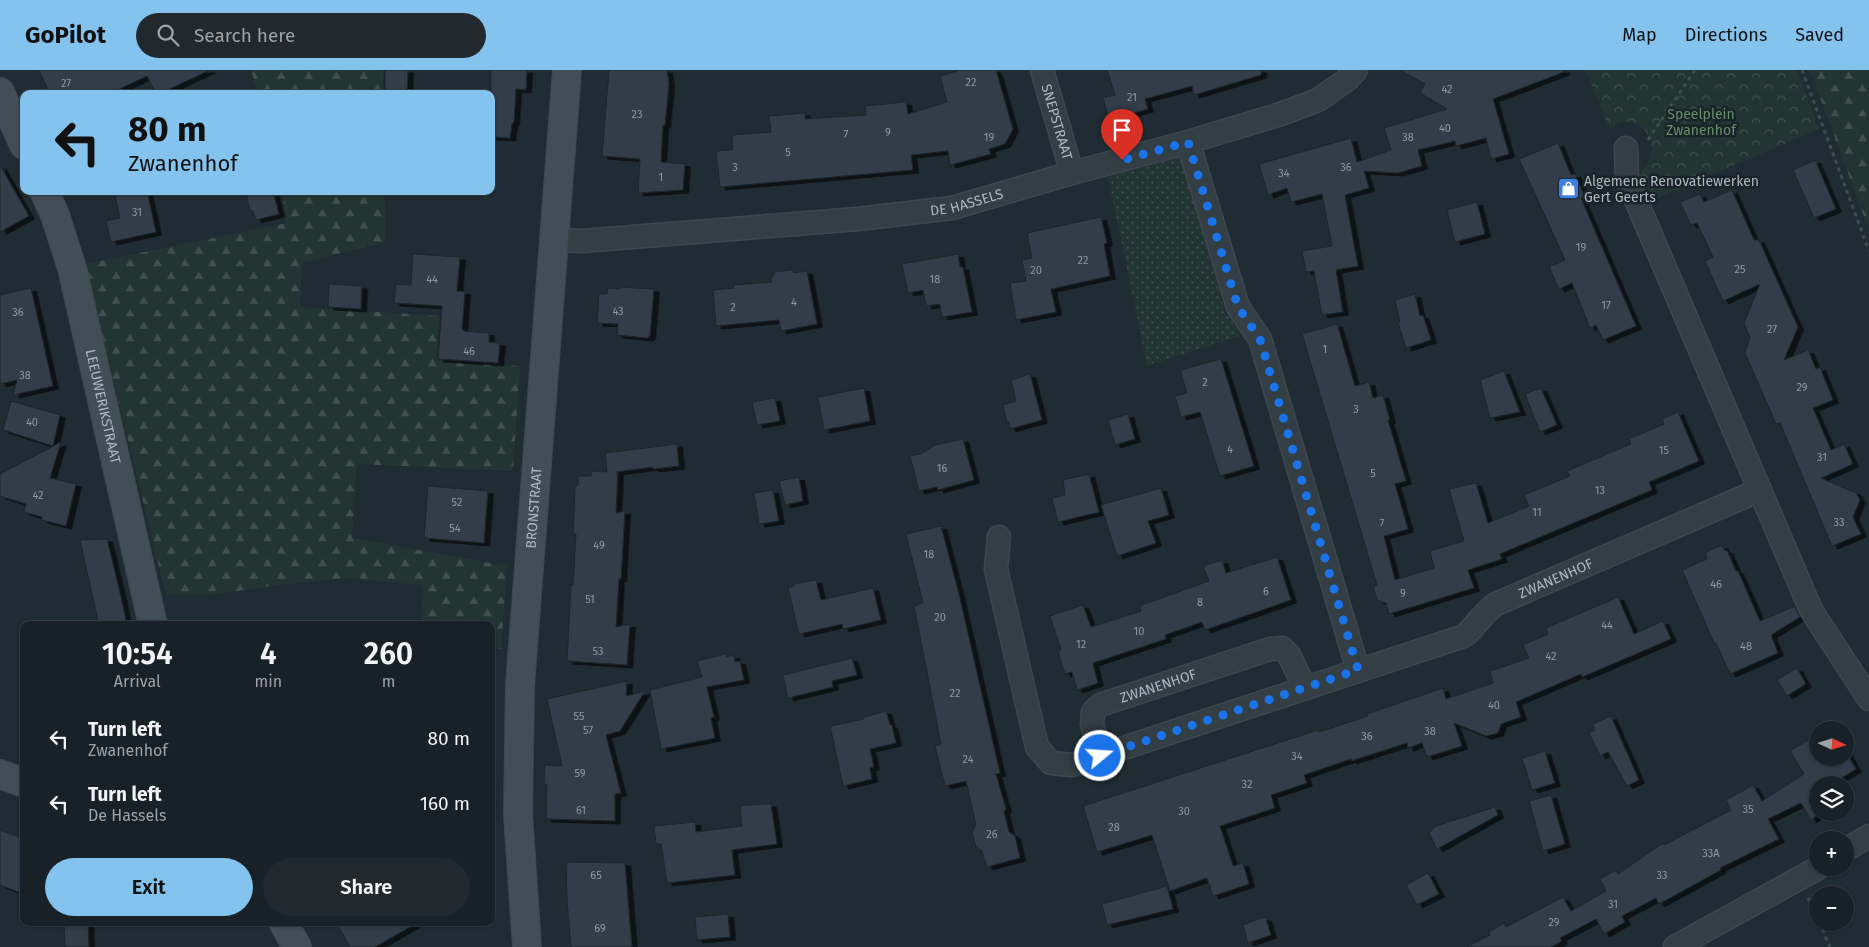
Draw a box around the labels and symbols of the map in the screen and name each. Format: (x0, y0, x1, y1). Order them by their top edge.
house number: 22 (966, 76, 976, 89)
house number: 27 (61, 77, 71, 90)
street label: SNEPSTRAAT (1038, 82, 1076, 163)
house number: 42 (1441, 83, 1453, 96)
house number: 21 (1127, 91, 1137, 104)
park label: Speelplein Zwanenhof (1666, 106, 1737, 139)
house number: 23 (632, 108, 642, 121)
pin (1101, 109, 1143, 160)
house number: 40 (1439, 122, 1451, 135)
house number: 9 (885, 126, 891, 139)
house number: 7 (844, 128, 849, 141)
house number: 19 (984, 131, 994, 144)
house number: 38 (1402, 131, 1414, 144)
house number: 5 (785, 146, 791, 159)
house number: 3 (732, 161, 738, 174)
house number: 36 (1340, 161, 1352, 174)
house number: 34 (1278, 167, 1290, 180)
house number: 1 (659, 171, 663, 184)
place label: Algemene Renovatiewerken Gert Geerts (1584, 173, 1759, 206)
shop icon: Algemene Renovatiewerken Gert Geerts (1556, 177, 1580, 201)
street label: DE HASSELS (929, 185, 1006, 219)
house number: 31 (132, 206, 142, 219)
house number: 19 (1576, 241, 1586, 254)
house number: 22 (1078, 254, 1088, 267)
house number: 25 (1735, 263, 1746, 276)
house number: 20 (1030, 264, 1042, 277)
house number: 44 (426, 273, 438, 286)
house number: 18 (930, 273, 940, 286)
house number: 4 (791, 296, 797, 309)
house number: 17 (1601, 299, 1611, 312)
house number: 2 (730, 301, 736, 314)
house number: 43 (612, 305, 624, 318)
house number: 36 (12, 306, 24, 319)
house number: 27 (1767, 323, 1777, 336)
house number: 1 (1323, 343, 1327, 356)
house number: 46 (463, 345, 475, 358)
street label: LEEUWERIKSTRAAT (82, 348, 124, 466)
house number: 38 (19, 369, 31, 382)
house number: 2 (1202, 376, 1208, 389)
house number: 29 (1796, 381, 1808, 394)
house number: 3 (1353, 403, 1359, 416)
house number: 40 (26, 416, 38, 429)
house number: 4 (1227, 443, 1233, 456)
house number: 15 (1659, 444, 1670, 457)
house number: 31 (1817, 451, 1827, 464)
house number: 16 (937, 462, 947, 475)
street label: BRONSTRAAT (522, 466, 546, 549)
house number: 5 (1370, 467, 1376, 480)
house number: 13 (1595, 484, 1605, 497)
house number: 42 (32, 489, 44, 502)
house number: 52 (452, 496, 462, 509)
house number: 11 (1532, 506, 1542, 519)
house number: 33 (1834, 516, 1844, 529)
house number: 7 (1380, 517, 1385, 530)
house number: 54 (449, 522, 461, 535)
house number: 49 (593, 539, 605, 552)
house number: 18 (924, 548, 934, 561)
street label: ZWANENHOF (1516, 555, 1596, 602)
house number: 46 (1710, 578, 1722, 591)
house number: 6 (1263, 585, 1269, 598)
house number: 9 (1400, 587, 1406, 600)
house number: 51 (585, 593, 595, 606)
house number: 8 (1197, 596, 1203, 609)
house number: 20 (934, 611, 946, 624)
house number: 44 (1601, 619, 1613, 632)
house number: 10 (1134, 625, 1144, 638)
house number: 12 (1076, 638, 1086, 651)
house number: 48 (1740, 640, 1752, 653)
house number: 53 (593, 645, 603, 658)
house number: 42 (1545, 650, 1557, 663)
street label: ZWANENHOF (1118, 666, 1199, 707)
house number: 22 (950, 687, 960, 700)
house number: 40 (1488, 699, 1500, 712)
house number: 55 (574, 710, 585, 723)
north arrow (1809, 721, 1854, 766)
house number: 57 (583, 724, 593, 737)
house number: 38 (1424, 725, 1436, 738)
position arrow (1073, 729, 1125, 781)
house number: 36 (1361, 730, 1373, 743)
house number: 34 (1291, 750, 1303, 763)
house number: 24 (963, 753, 974, 766)
house number: 59 (574, 767, 586, 780)
house number: 32 (1242, 778, 1252, 791)
house number: 35 (1743, 803, 1754, 816)
house number: 61 (576, 804, 586, 817)
house number: 30 (1178, 805, 1190, 818)
house number: 28 (1108, 821, 1120, 834)
house number: 26 (986, 828, 998, 841)
house number: 33A (1702, 847, 1720, 860)
house number: 65 (590, 869, 602, 882)
house number: 33 (1657, 869, 1667, 882)
house number: 31 (1608, 898, 1618, 911)
house number: 29 (1548, 916, 1560, 929)
house number: 69 (594, 922, 606, 935)

